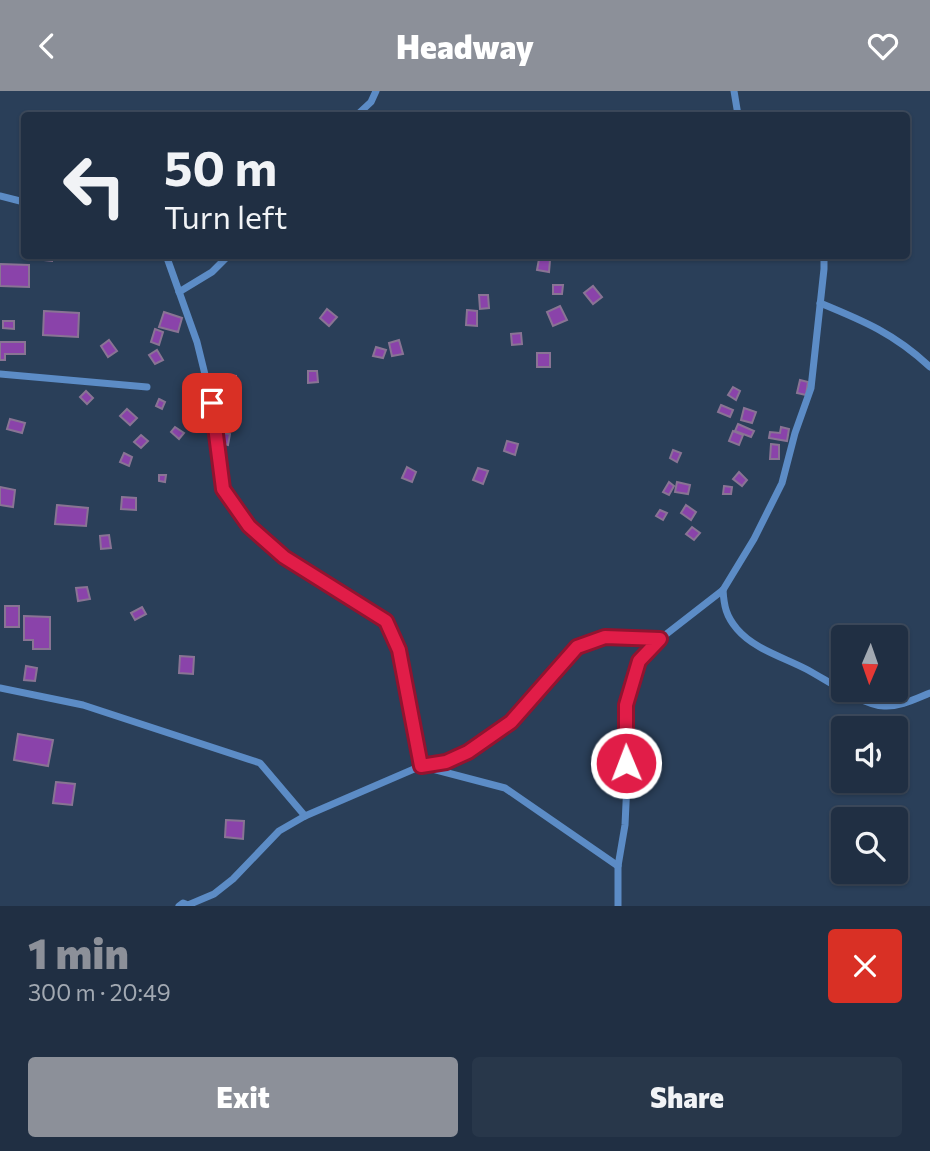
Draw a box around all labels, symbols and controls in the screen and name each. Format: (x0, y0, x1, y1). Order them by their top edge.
text: Headway (396, 26, 534, 66)
icon: back (28, 27, 66, 65)
icon: heart (864, 27, 902, 65)
text: 50 m (164, 136, 277, 196)
icon: left (49, 140, 140, 231)
text: Turn left (164, 196, 288, 236)
pin (182, 373, 242, 433)
icon: arrive (193, 384, 231, 422)
north arrow (831, 625, 908, 702)
map controls (831, 625, 908, 884)
button: sound (831, 716, 908, 793)
position arrow (589, 726, 663, 800)
button: search (831, 807, 908, 884)
text: 1 min (28, 926, 129, 978)
button: close (828, 929, 902, 1003)
text: 300 m · 20:49 (28, 978, 171, 1006)
button: Exit (28, 1057, 458, 1137)
button: Share (472, 1057, 902, 1137)

